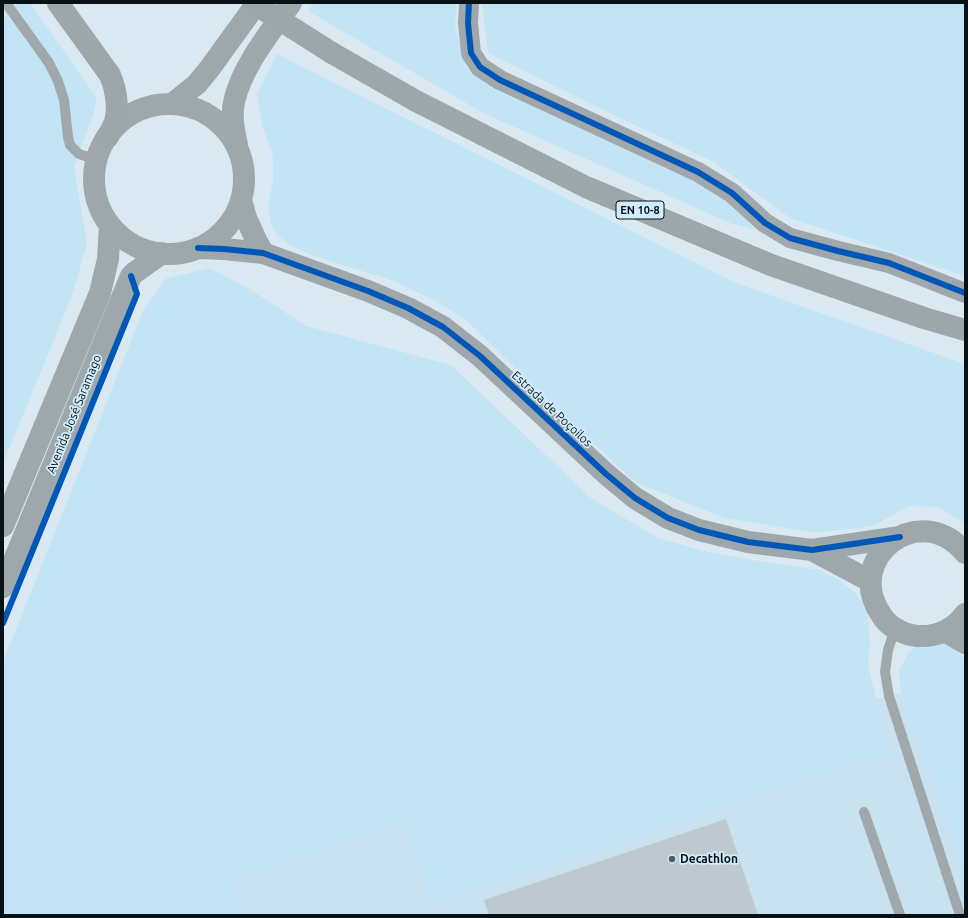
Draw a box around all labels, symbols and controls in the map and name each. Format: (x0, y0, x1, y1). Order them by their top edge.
road number: EN 10-8 (616, 201, 664, 219)
street label: Avenida José Saramago (44, 352, 104, 476)
street label: Estrada de Poçoilos (509, 368, 595, 450)
place label: Decathlon (680, 852, 738, 866)
marker: Decathlon (667, 854, 677, 864)

